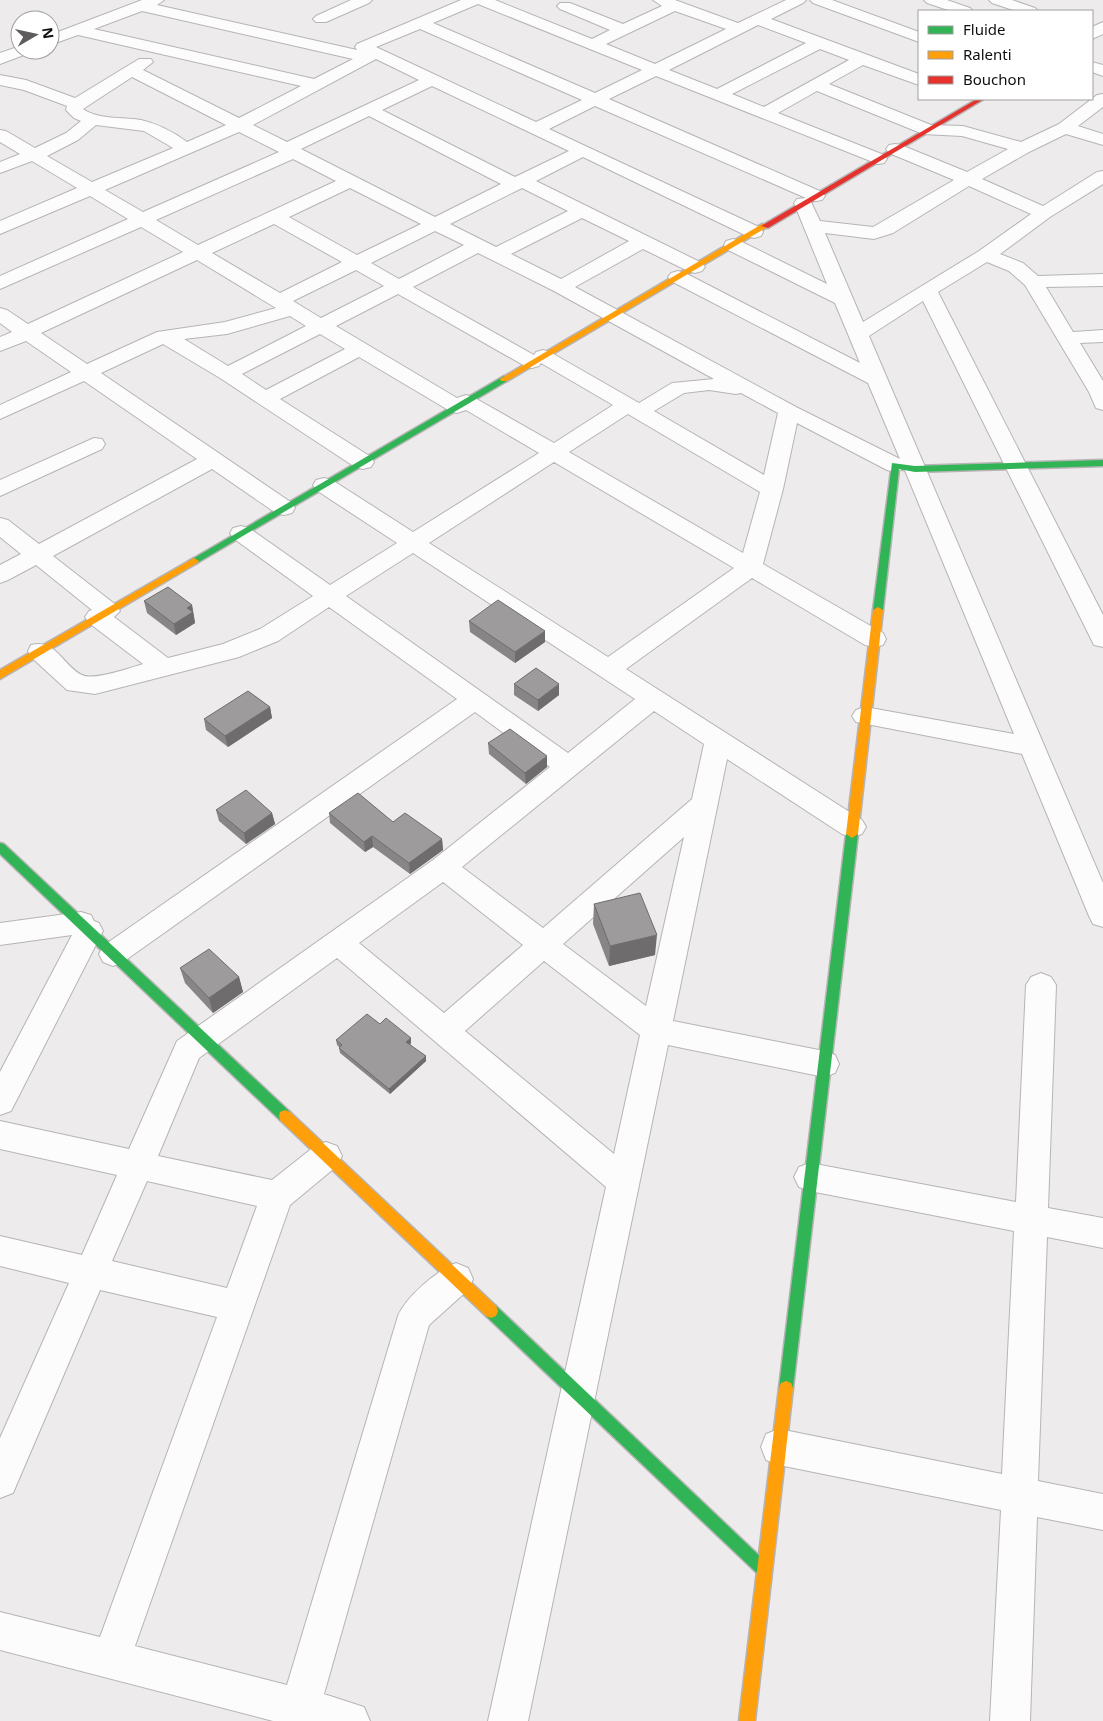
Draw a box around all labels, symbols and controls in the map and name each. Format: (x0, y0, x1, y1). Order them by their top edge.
north arrow (10, 10, 60, 60)
legend (918, 10, 1093, 100)
text: Fluide (963, 19, 1005, 39)
text: N (38, 26, 59, 40)
text: Ralenti (963, 44, 1012, 64)
text: Bouchon (963, 69, 1026, 89)

